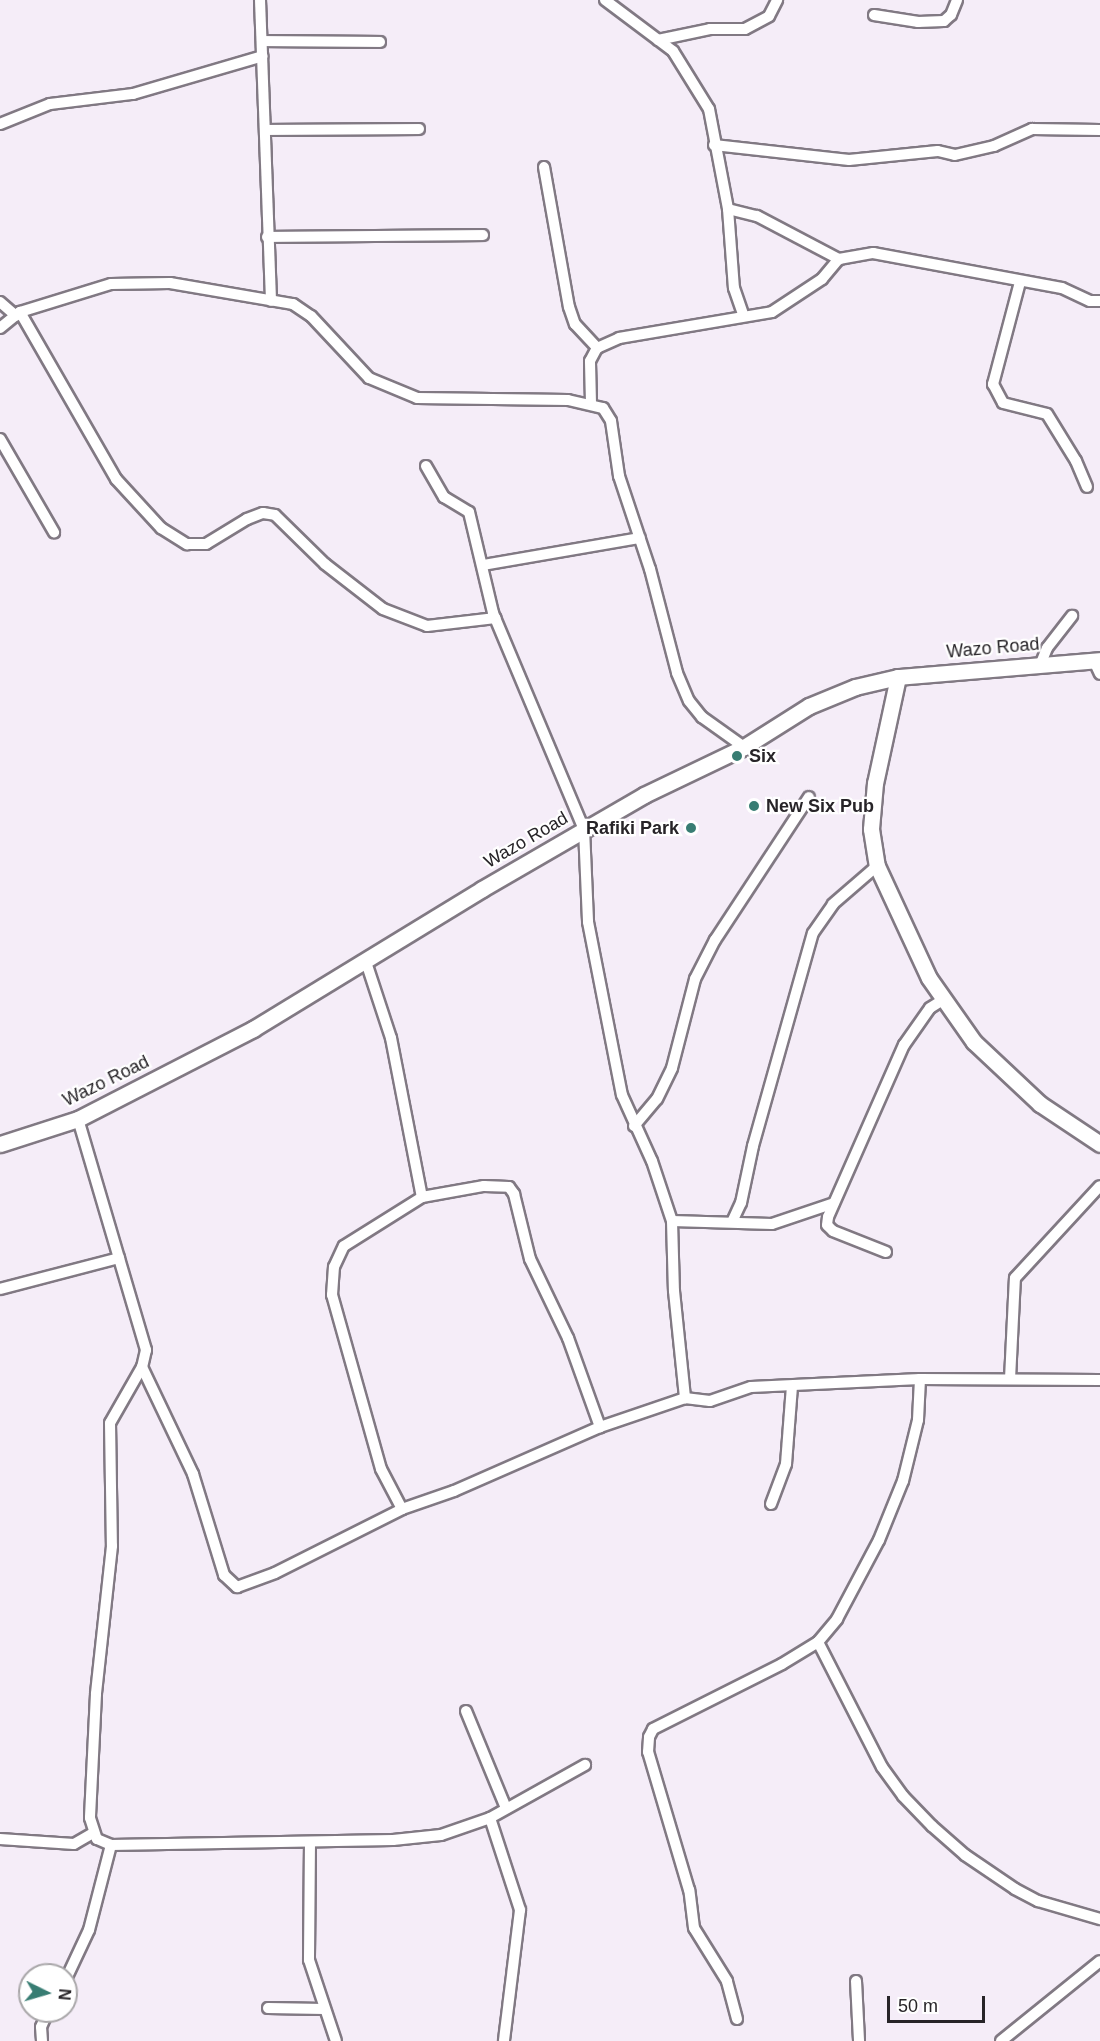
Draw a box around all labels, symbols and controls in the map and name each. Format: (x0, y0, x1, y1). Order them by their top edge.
street label: Wazo Road (946, 633, 1040, 663)
place label: Six (749, 745, 776, 767)
marker: Six (730, 749, 744, 763)
place label: New Six Pub (766, 795, 874, 817)
marker: New Six Pub (747, 799, 761, 813)
street label: Wazo Road (480, 807, 572, 873)
place label: Rafiki Park (586, 817, 679, 839)
marker: Rafiki Park (684, 821, 698, 835)
street label: Wazo Road (59, 1051, 153, 1111)
north arrow (18, 1963, 78, 2023)
scale bar (890, 1984, 988, 2022)
text: N (55, 1988, 73, 2001)
text: 50 m (898, 1996, 938, 2016)

